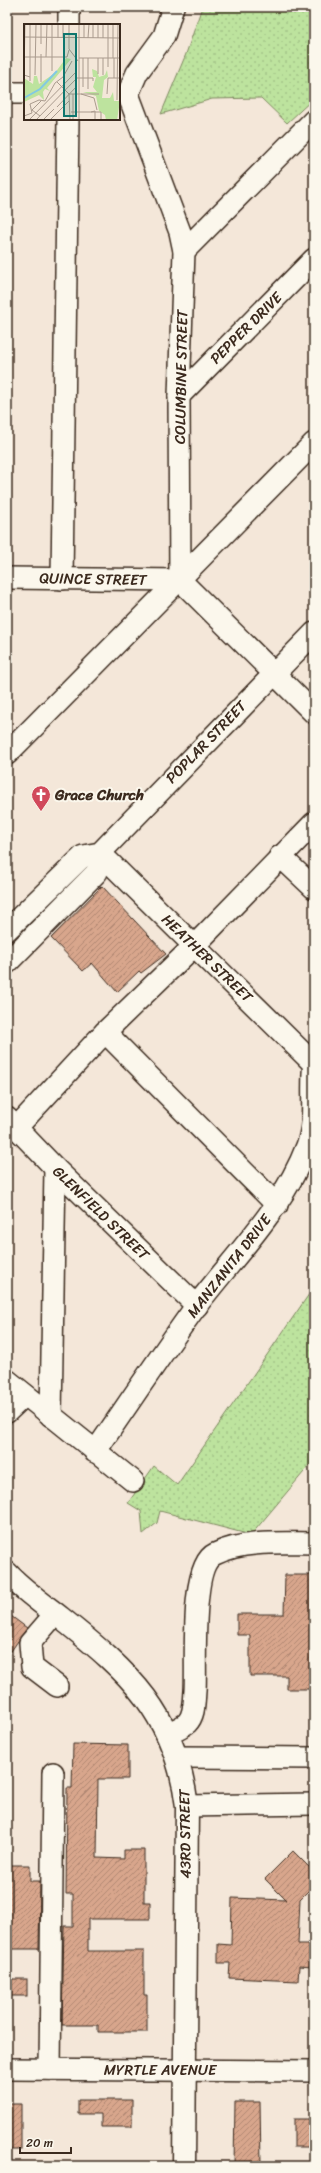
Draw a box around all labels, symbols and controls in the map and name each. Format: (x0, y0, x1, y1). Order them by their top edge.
inset map (24, 24, 120, 120)
street label: PEPPER DRIVE (204, 284, 290, 370)
street label: COLUMBINE STREET (167, 308, 195, 444)
street label: QUINCE STREET (39, 565, 149, 593)
street label: POPLAR STREET (159, 693, 254, 790)
place label: Grace Church (54, 782, 144, 808)
church icon: Grace Church (30, 784, 52, 812)
street label: HEATHER STREET (155, 907, 260, 1009)
street label: GLENFIELD STREET (46, 1159, 157, 1268)
street label: MANZANITA DRIVE (180, 1207, 279, 1324)
street label: 43RD STREET (171, 1788, 199, 1879)
street label: MYRTLE AVENUE (104, 2057, 218, 2083)
scale bar (20, 2129, 71, 2155)
text: 20 m (26, 2132, 53, 2154)

